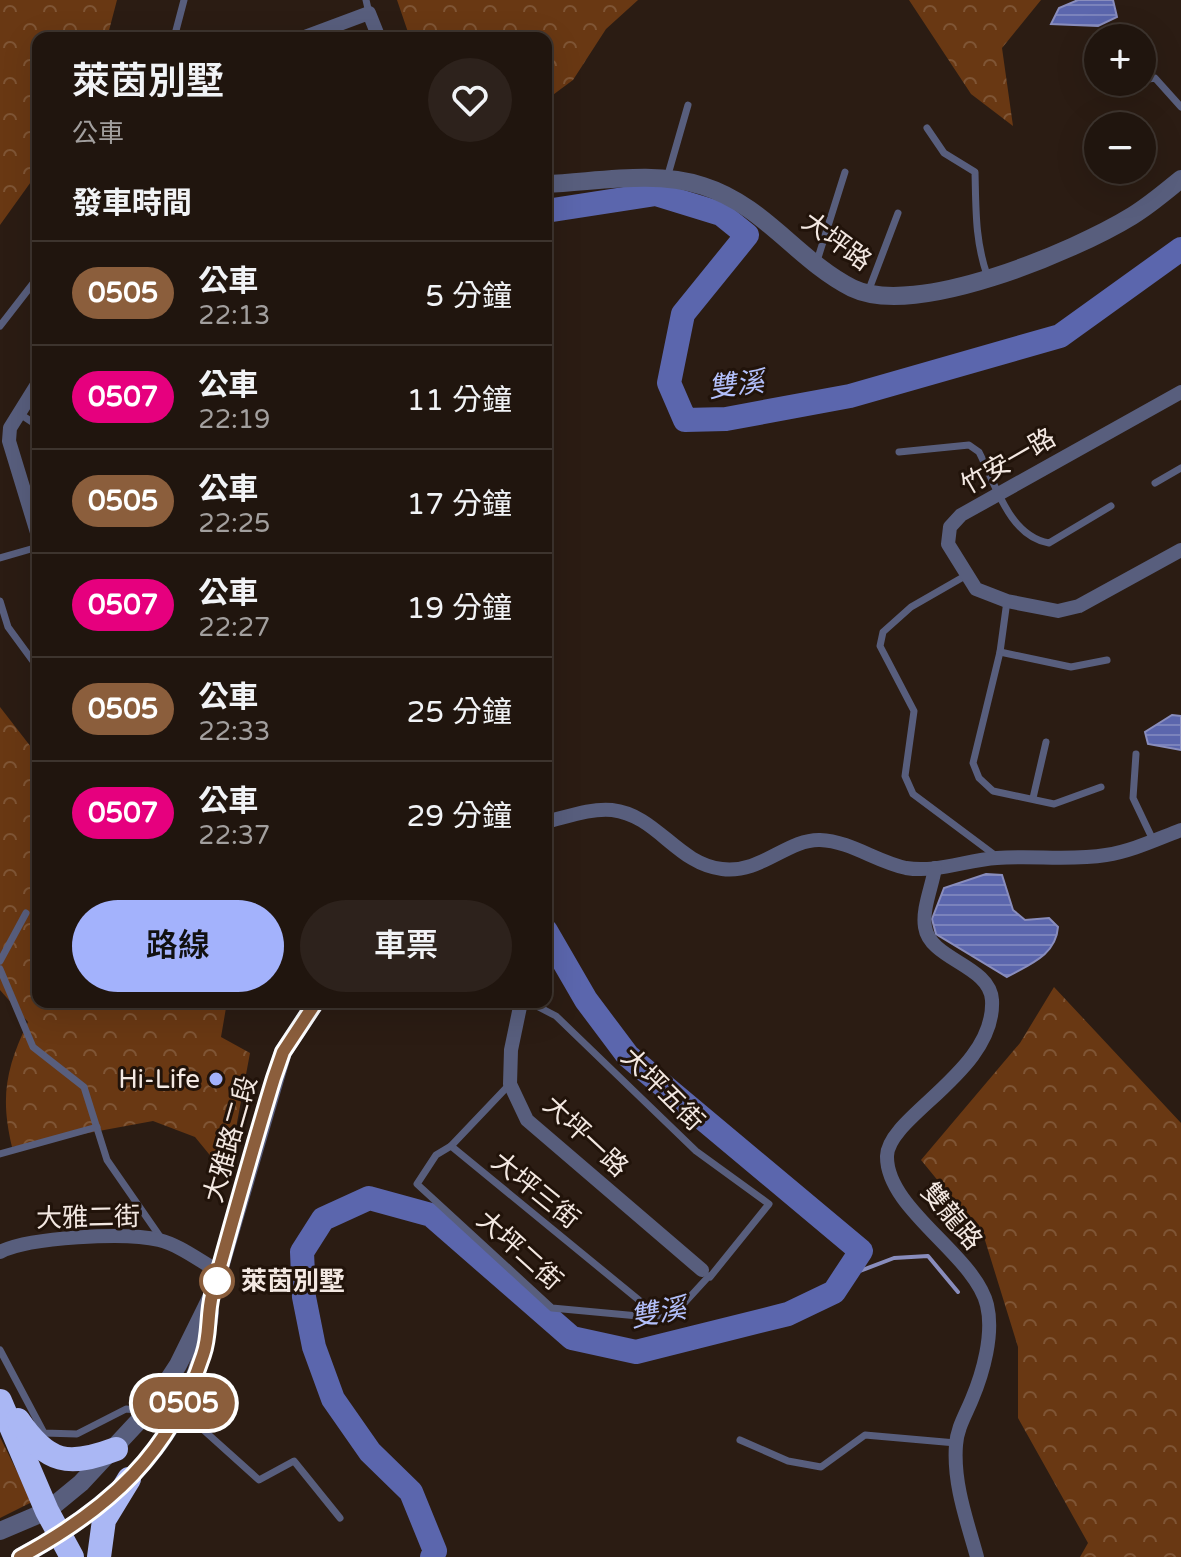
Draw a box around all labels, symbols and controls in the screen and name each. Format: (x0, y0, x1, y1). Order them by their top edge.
map controls (1084, 24, 1156, 184)
button: + (1084, 24, 1156, 96)
button: heart (428, 58, 512, 142)
text: 萊茵別墅 (72, 59, 224, 105)
button: − (1084, 112, 1156, 184)
text: 公車 (72, 118, 124, 149)
text: 發車時間 (72, 185, 192, 222)
street label: 大坪路 (796, 206, 877, 277)
text: 公車 (198, 263, 258, 300)
text: 0505 (88, 276, 158, 310)
text: 5 分鐘 (425, 278, 512, 315)
text: 22:13 (198, 300, 270, 331)
water label: 雙溪 (706, 364, 770, 405)
text: 公車 (198, 367, 258, 404)
text: 0507 (88, 380, 158, 414)
text: 11 分鐘 (407, 382, 512, 419)
text: 22:19 (198, 404, 270, 435)
street label: 竹安一路 (955, 422, 1061, 501)
text: 公車 (198, 471, 258, 508)
text: 0505 (88, 484, 158, 518)
text: 17 分鐘 (407, 486, 512, 523)
text: 22:25 (198, 508, 270, 539)
text: 公車 (198, 575, 258, 612)
text: 0507 (88, 588, 158, 622)
text: 19 分鐘 (407, 590, 512, 627)
text: 22:27 (198, 612, 270, 643)
text: 公車 (198, 679, 258, 716)
text: 0505 (88, 692, 158, 726)
text: 25 分鐘 (407, 694, 512, 731)
text: 22:33 (198, 716, 270, 747)
text: 公車 (198, 783, 258, 820)
text: 0507 (88, 796, 158, 830)
text: 29 分鐘 (407, 798, 512, 835)
text: 22:37 (198, 820, 270, 851)
button: 路線 (72, 900, 284, 992)
button: 車票 (300, 900, 512, 992)
street label: 大坪五街 (615, 1042, 710, 1137)
place label: Hi-Life (118, 1064, 200, 1095)
marker: Hi-Life (207, 1070, 225, 1088)
street label: 大雅路二段 (198, 1072, 263, 1206)
street label: 大坪一路 (537, 1090, 634, 1183)
street label: 大坪三街 (486, 1146, 586, 1235)
street label: 雙龍路 (915, 1176, 989, 1256)
street label: 大雅二街 (36, 1201, 140, 1234)
street label: 大坪二街 (471, 1204, 569, 1297)
marker: 萊茵別墅 (200, 1264, 234, 1298)
place label: 萊茵別墅 (241, 1266, 345, 1297)
water label: 雙溪 (628, 1291, 693, 1335)
line badge: 0505 (128, 1377, 240, 1429)
text: 0505 (149, 1386, 219, 1420)

